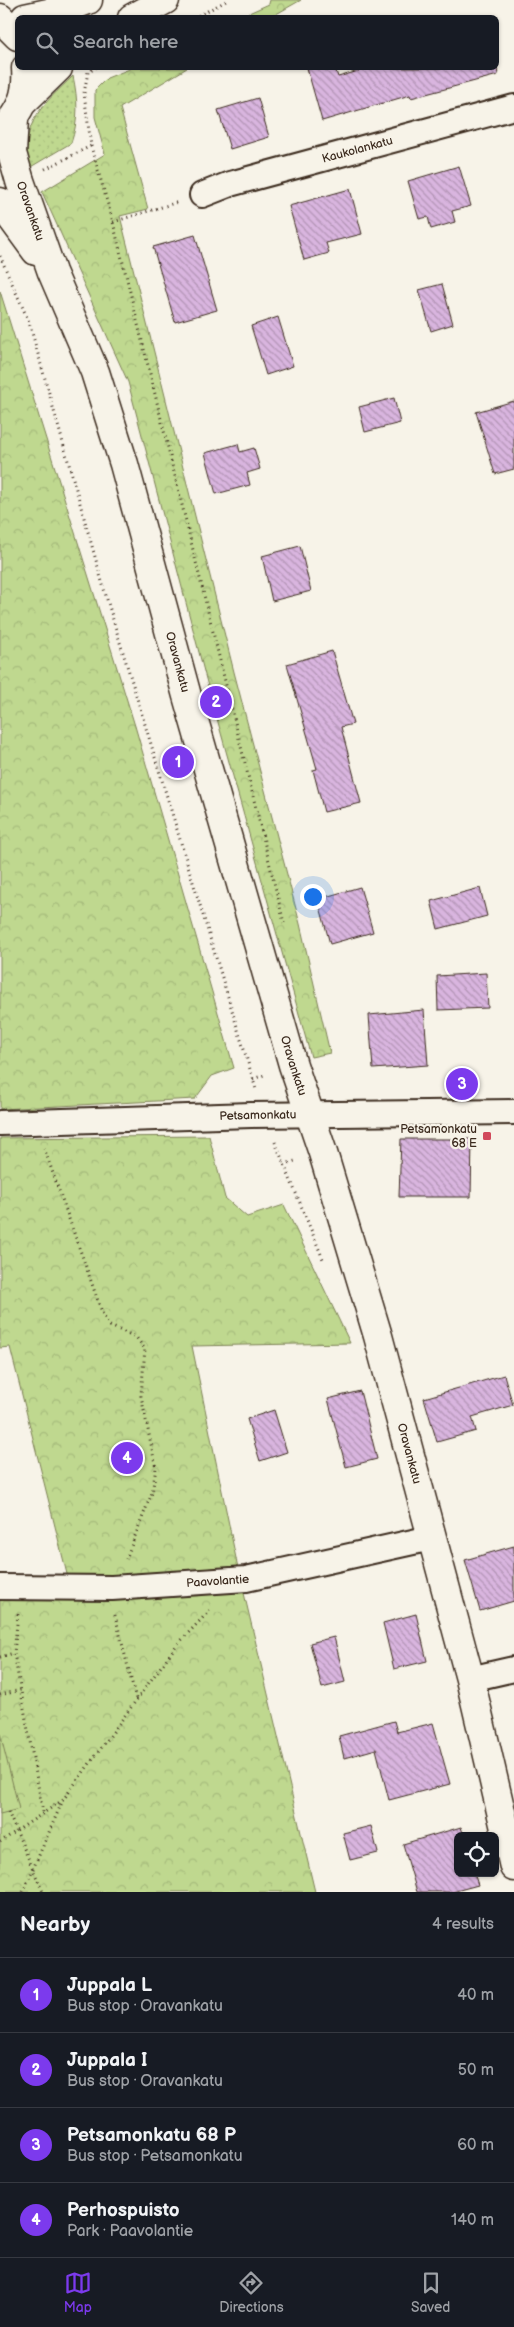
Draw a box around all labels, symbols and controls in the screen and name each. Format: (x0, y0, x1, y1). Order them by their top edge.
search box (15, 15, 499, 70)
icon: search (33, 29, 61, 57)
text: Search here (73, 31, 178, 54)
street label: Kaukolankatu (320, 133, 394, 167)
street label: Oravankatu (13, 179, 47, 243)
street label: Oravankatu (162, 630, 193, 694)
pin: 2 (200, 683, 232, 721)
pin: 1 (162, 743, 194, 781)
your location (300, 884, 326, 910)
street label: Oravankatu (277, 1034, 310, 1098)
pin: 3 (446, 1065, 478, 1103)
street label: Petsamonkatu (219, 1107, 296, 1124)
place label: Petsamonkatu 68 E (400, 1122, 477, 1151)
marker: Petsamonkatu 68 E (481, 1130, 493, 1142)
street label: Oravankatu (394, 1422, 424, 1486)
pin: 4 (111, 1439, 143, 1477)
street label: Paavolantie (186, 1572, 250, 1591)
map controls (454, 1832, 499, 1877)
button: locate (454, 1832, 499, 1877)
text: Nearby (20, 1912, 90, 1937)
text: 4 results (432, 1915, 494, 1934)
text: Juppala L (67, 1974, 152, 1997)
text: 1 (33, 1986, 39, 2005)
text: 40 m (457, 1986, 494, 2005)
text: Bus stop · Oravankatu (67, 1997, 223, 2016)
text: Juppala I (67, 2049, 147, 2072)
text: 2 (31, 2061, 41, 2080)
text: 50 m (458, 2061, 494, 2080)
text: Bus stop · Oravankatu (67, 2072, 223, 2091)
text: Petsamonkatu 68 P (67, 2124, 236, 2147)
text: 3 (31, 2136, 41, 2155)
text: 60 m (457, 2136, 494, 2155)
text: Bus stop · Petsamonkatu (67, 2147, 243, 2166)
text: Perhospuisto (67, 2199, 180, 2222)
text: 4 (31, 2211, 41, 2230)
text: 140 m (451, 2211, 494, 2230)
text: Park · Paavolantie (67, 2222, 193, 2241)
tab: Map (64, 2269, 92, 2316)
tab: Directions (219, 2269, 284, 2316)
tab: Saved (411, 2269, 450, 2316)

